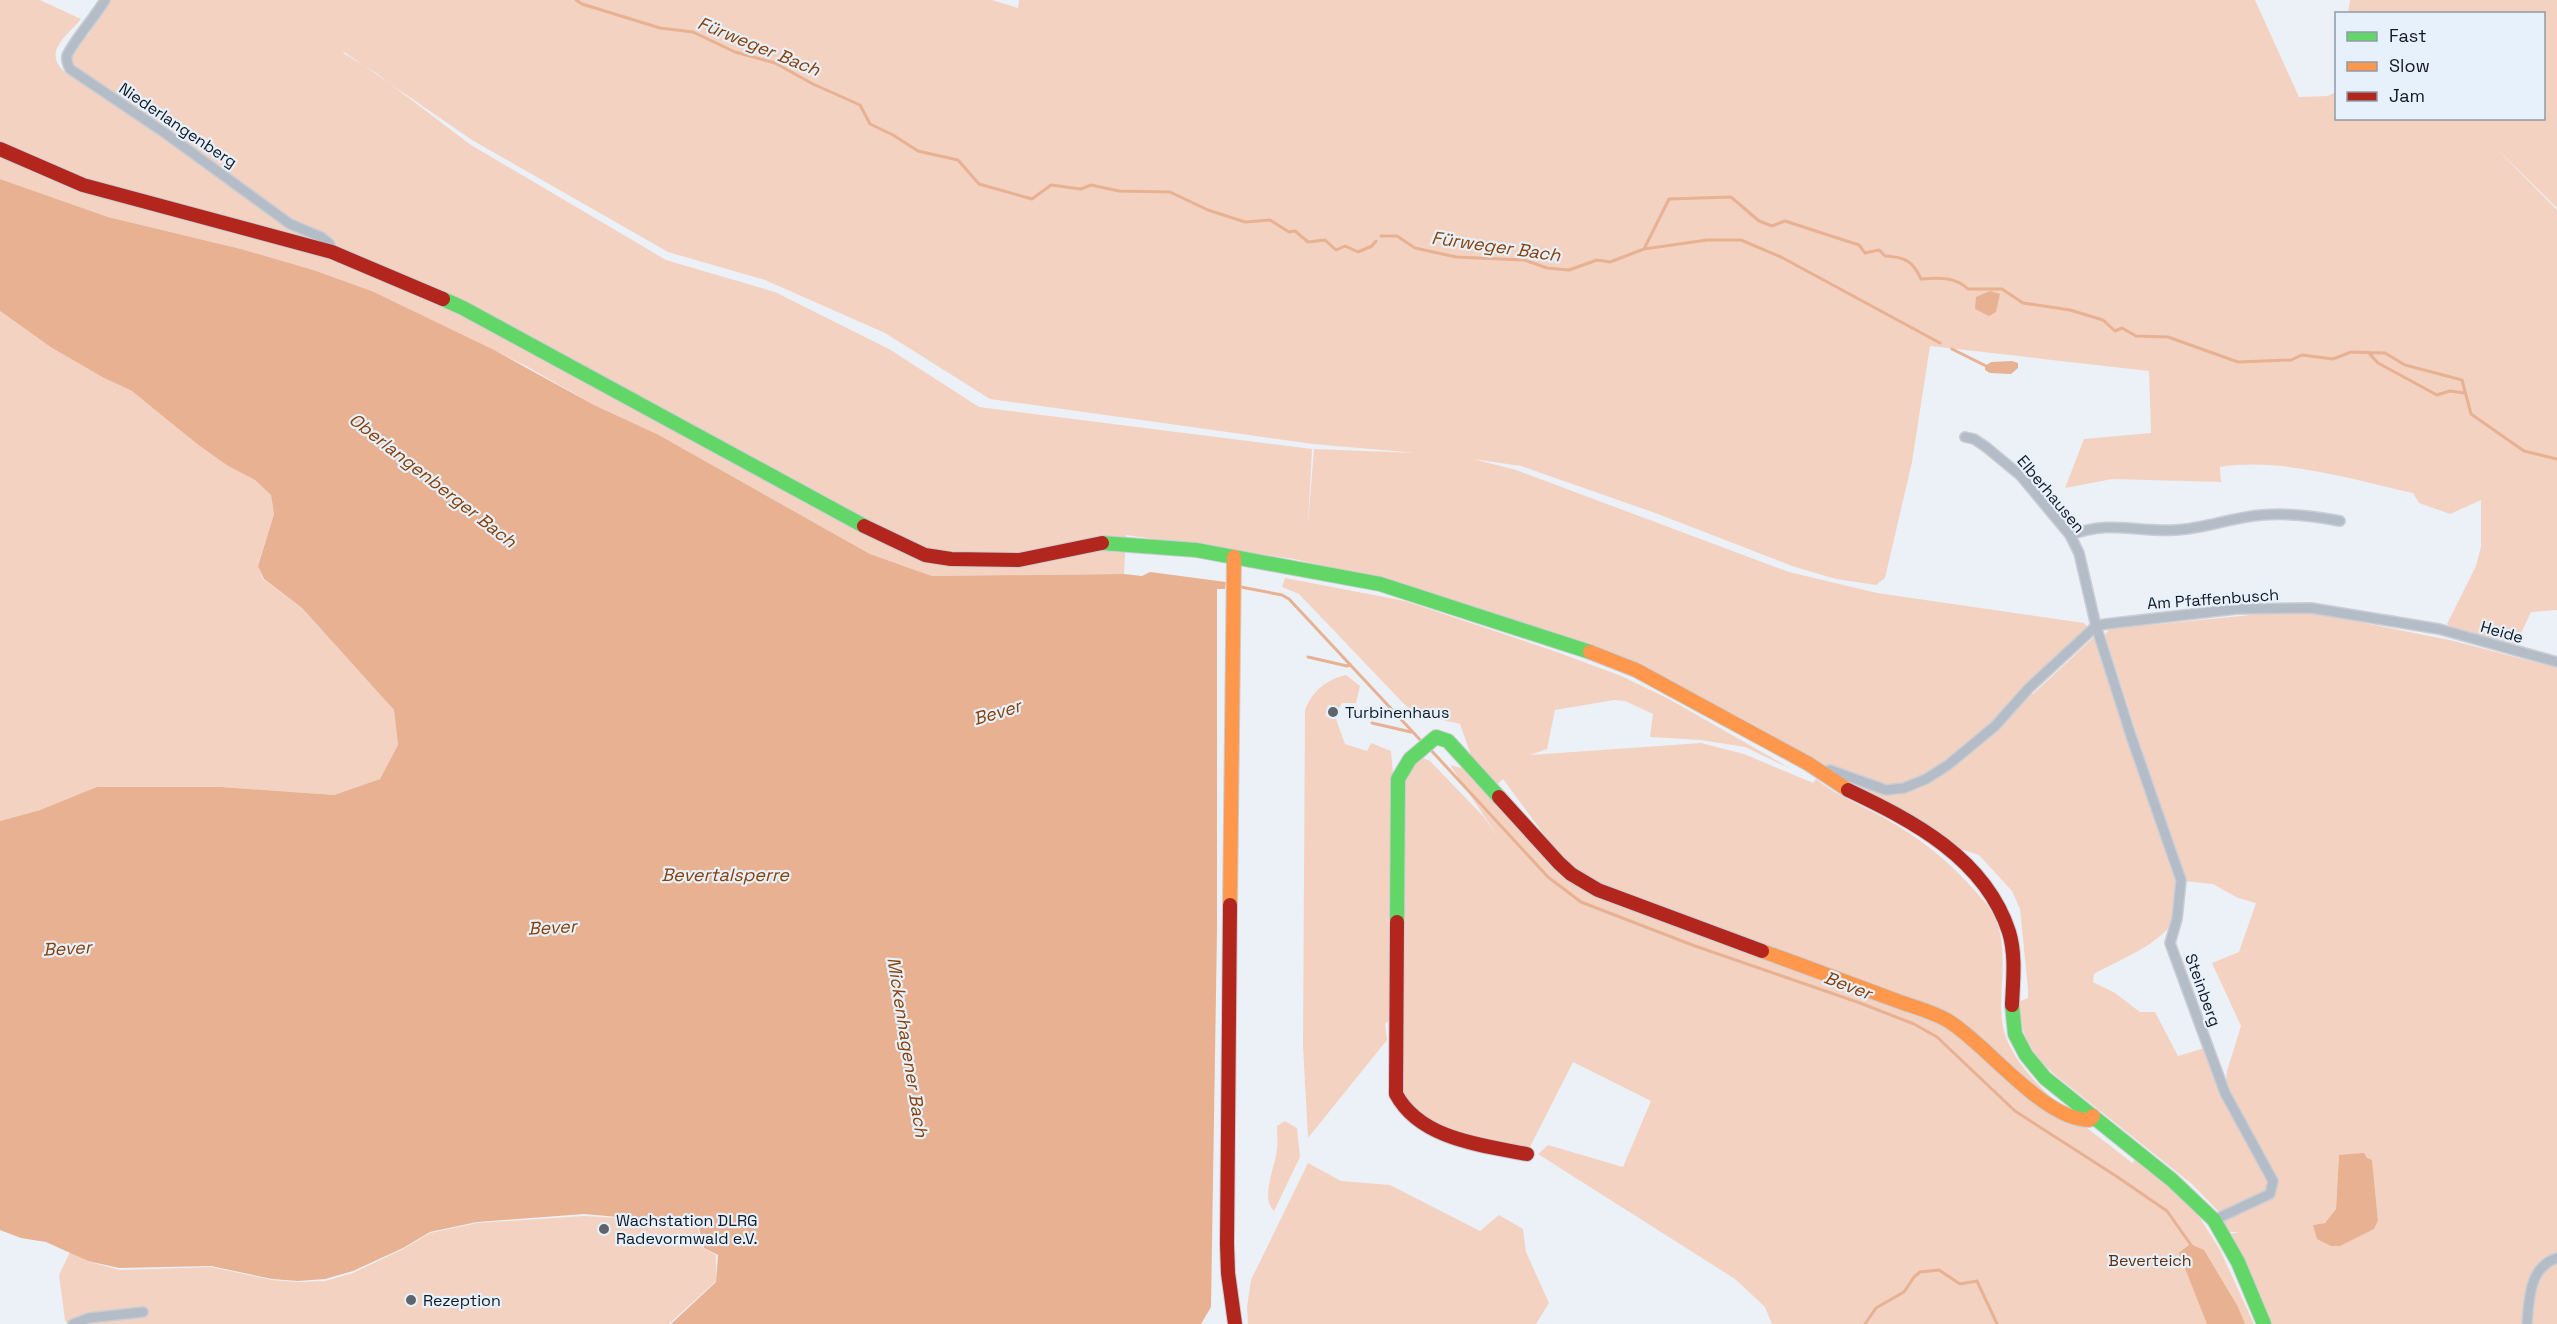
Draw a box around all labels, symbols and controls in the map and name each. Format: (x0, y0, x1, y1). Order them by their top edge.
water label: Fürweger Bach (694, 11, 824, 81)
legend (2335, 12, 2545, 120)
text: Fast (2389, 24, 2426, 47)
text: Slow (2389, 54, 2430, 77)
street label: Niederlangenberg (115, 78, 241, 172)
text: Jam (2389, 84, 2425, 107)
water label: Fürweger Bach (1430, 226, 1563, 267)
water label: Oberlangenberger Bach (345, 407, 522, 553)
street label: Elberhausen (2012, 451, 2090, 537)
street label: Am Pfaffenbusch (2146, 584, 2280, 614)
street label: Heide (2478, 616, 2526, 648)
water label: Bever (970, 693, 1026, 730)
place label: Turbinenhaus (1345, 702, 1449, 723)
marker: Turbinenhaus (1326, 705, 1340, 719)
water label: Bevertalsperre (661, 863, 790, 886)
water label: Bever (527, 914, 579, 940)
water label: Bever (42, 935, 94, 961)
street label: Steinberg (2180, 951, 2226, 1029)
water label: Mickenhagener Bach (882, 955, 934, 1140)
water label: Bever (1821, 965, 1877, 1005)
place label: Wachstation DLRG Radevormwald e.V. (616, 1210, 758, 1249)
marker: Wachstation DLRG Radevormwald e.V. (597, 1222, 611, 1236)
park label: Beverteich (2108, 1250, 2192, 1271)
place label: Rezeption (423, 1290, 501, 1311)
marker: Rezeption (404, 1293, 418, 1307)

